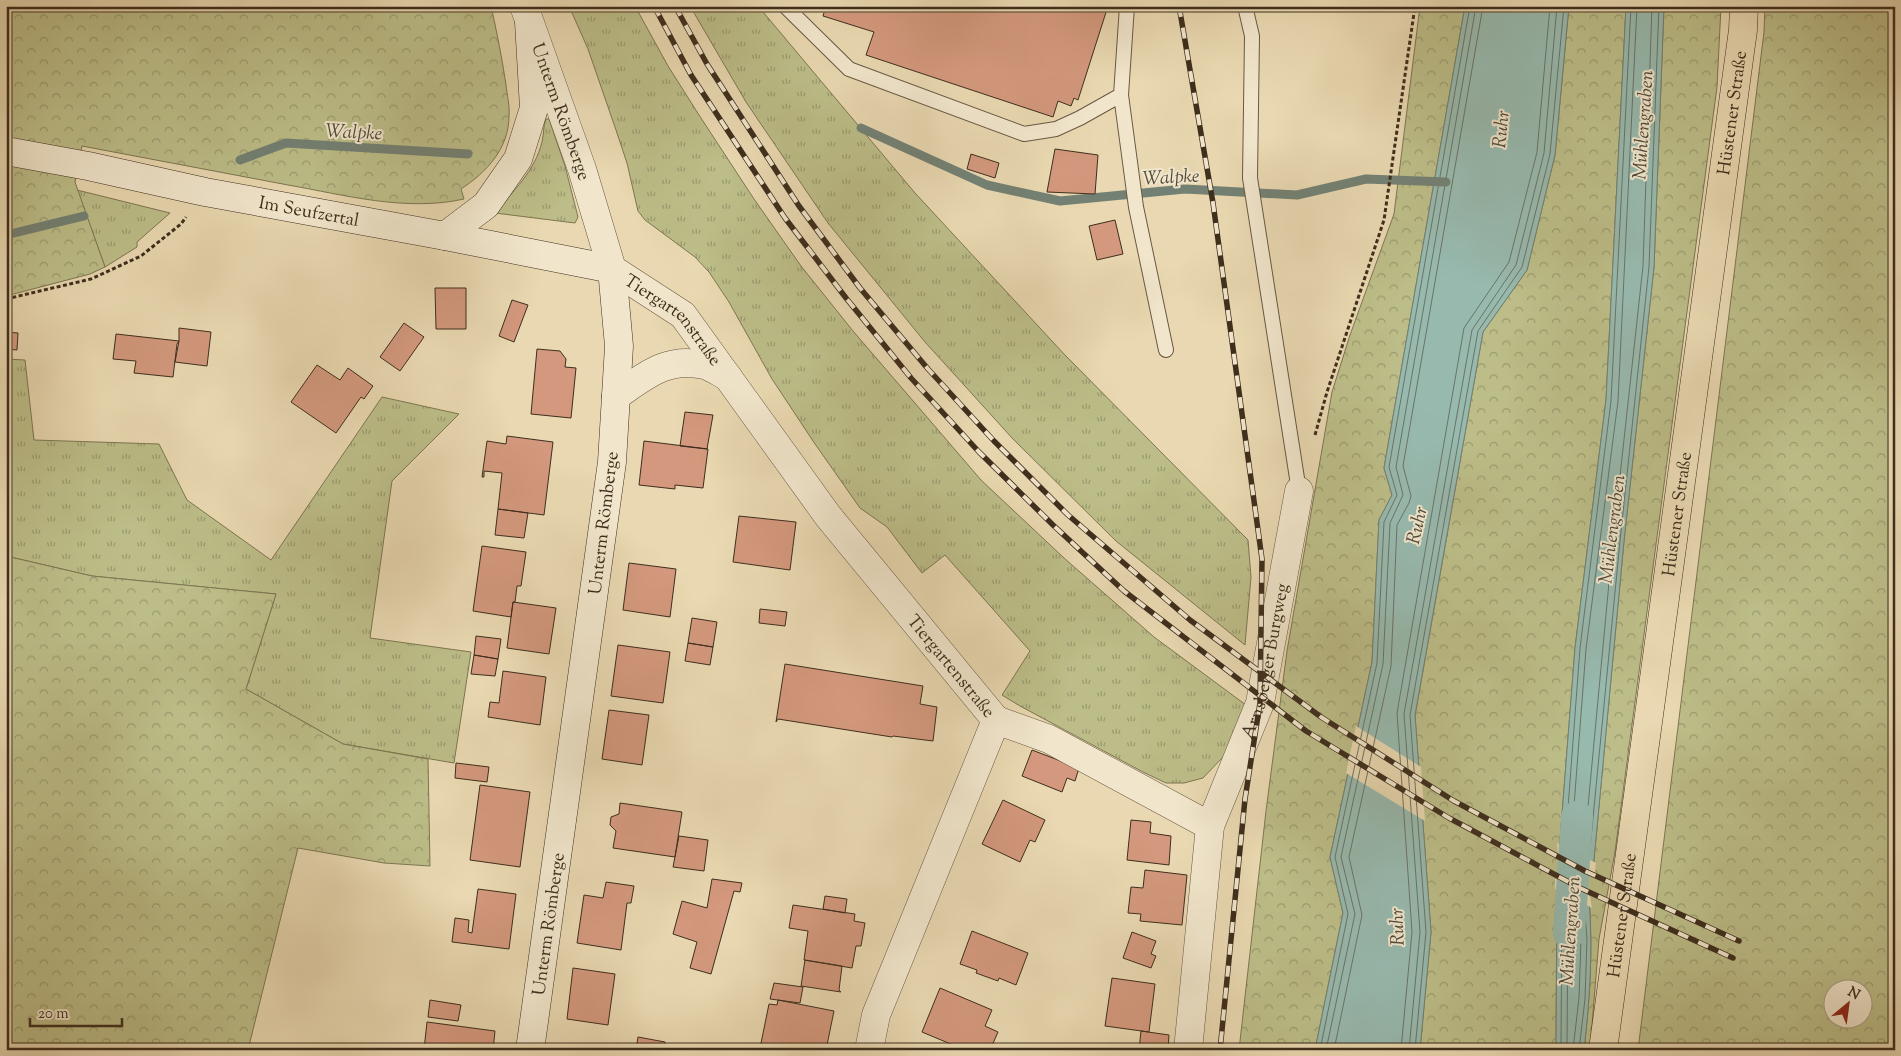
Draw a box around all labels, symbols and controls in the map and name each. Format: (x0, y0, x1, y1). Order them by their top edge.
street label: Unterm Römberge (523, 40, 596, 184)
street label: Hüstener Straße (1712, 49, 1755, 177)
water label: Mühlengraben (1627, 70, 1662, 181)
water label: Ruhr (1487, 109, 1518, 149)
water label: Walpke (325, 119, 383, 148)
water label: Walpke (1142, 164, 1201, 193)
street label: Im Seufzertal (256, 191, 361, 235)
street label: Tiergartenstraße (618, 269, 727, 372)
street label: Unterm Römberge (583, 450, 627, 596)
street label: Hüstener Straße (1657, 450, 1700, 578)
water label: Mühlengraben (1593, 473, 1634, 585)
water label: Ruhr (1401, 504, 1436, 547)
street label: Arnsberger Burgweg (1236, 581, 1297, 743)
street label: Tiergartenstraße (899, 610, 1000, 724)
street label: Unterm Römberge (527, 851, 573, 997)
street label: Hüstener Straße (1602, 852, 1645, 979)
water label: Mühlengraben (1554, 876, 1589, 987)
water label: Ruhr (1384, 907, 1413, 946)
north arrow (1824, 978, 1874, 1028)
text: N (1844, 983, 1863, 1006)
scale bar (30, 996, 122, 1028)
text: 20 m (38, 1004, 69, 1025)

